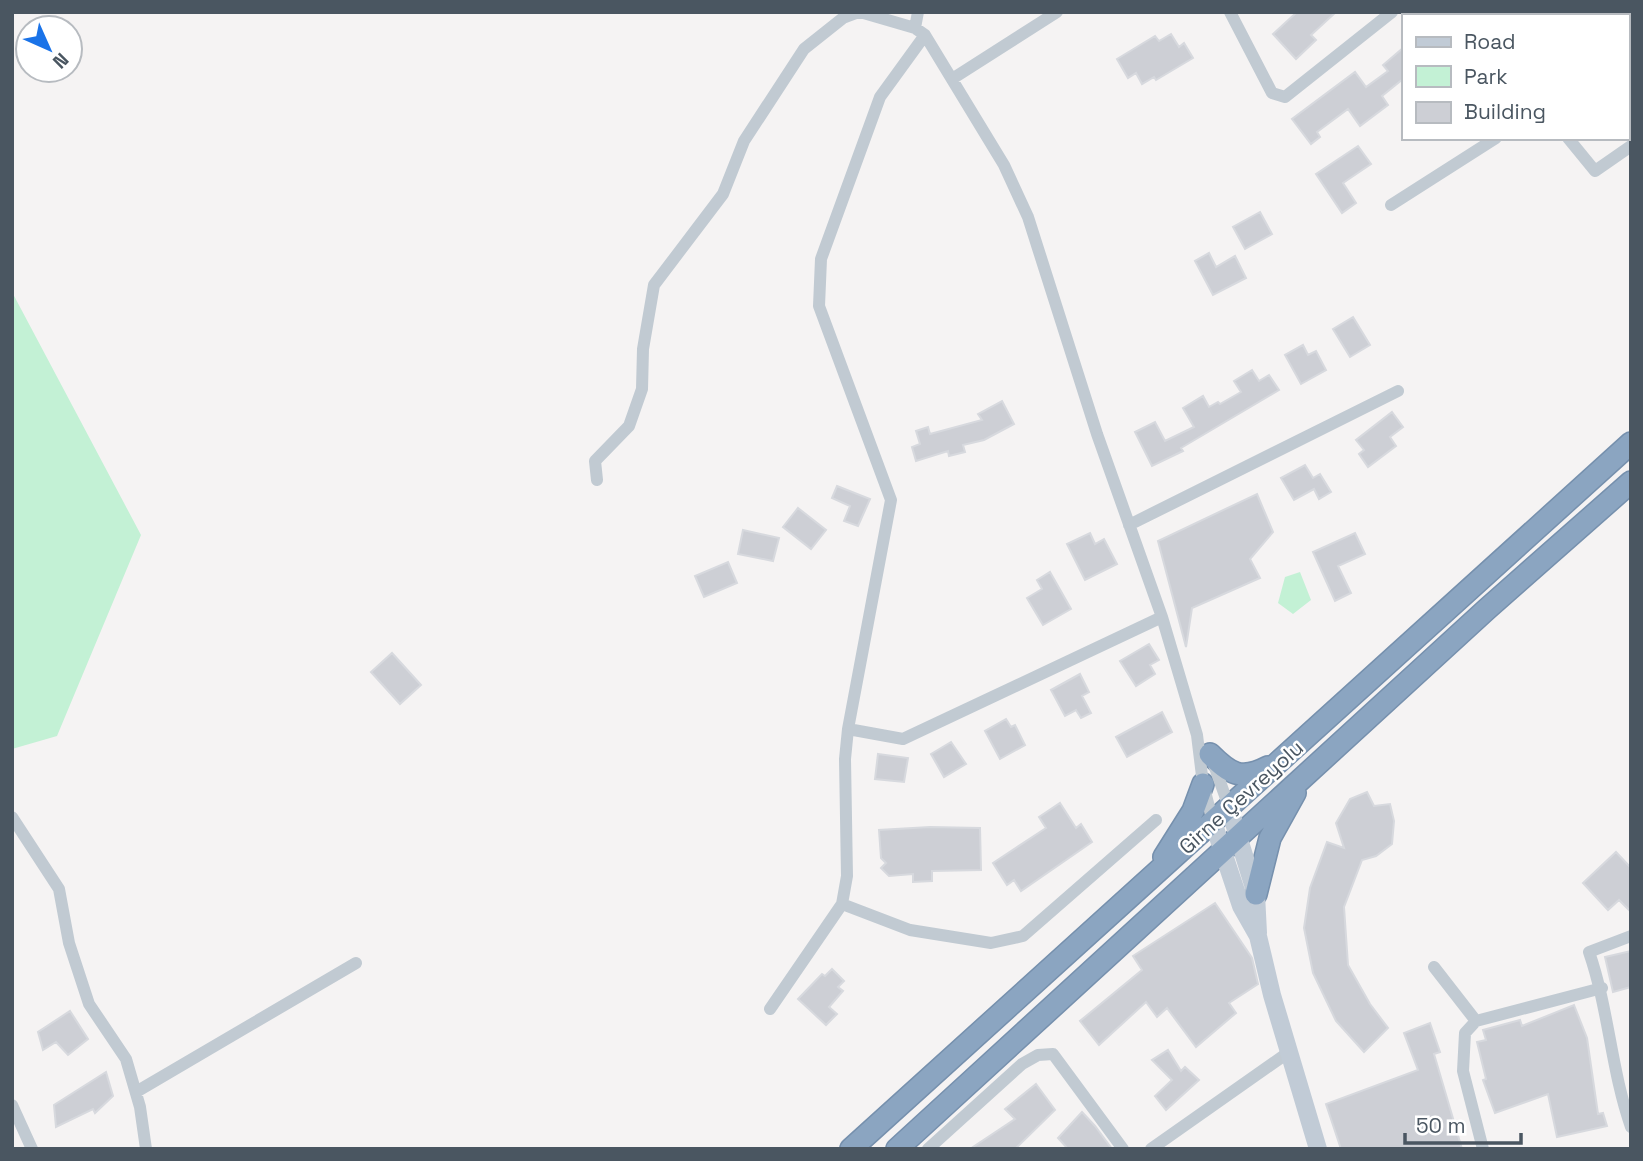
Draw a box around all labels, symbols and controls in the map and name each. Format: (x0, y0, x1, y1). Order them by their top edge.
north arrow (14, 14, 84, 84)
legend (1402, 14, 1629, 140)
text: Road (1464, 28, 1516, 55)
text: N (47, 47, 74, 74)
text: Park (1464, 63, 1508, 90)
text: Building (1464, 98, 1546, 125)
street label: Girne Çevreyolu (1173, 734, 1309, 860)
scale bar (1405, 1102, 1520, 1146)
text: 50 m (1416, 1112, 1466, 1139)

